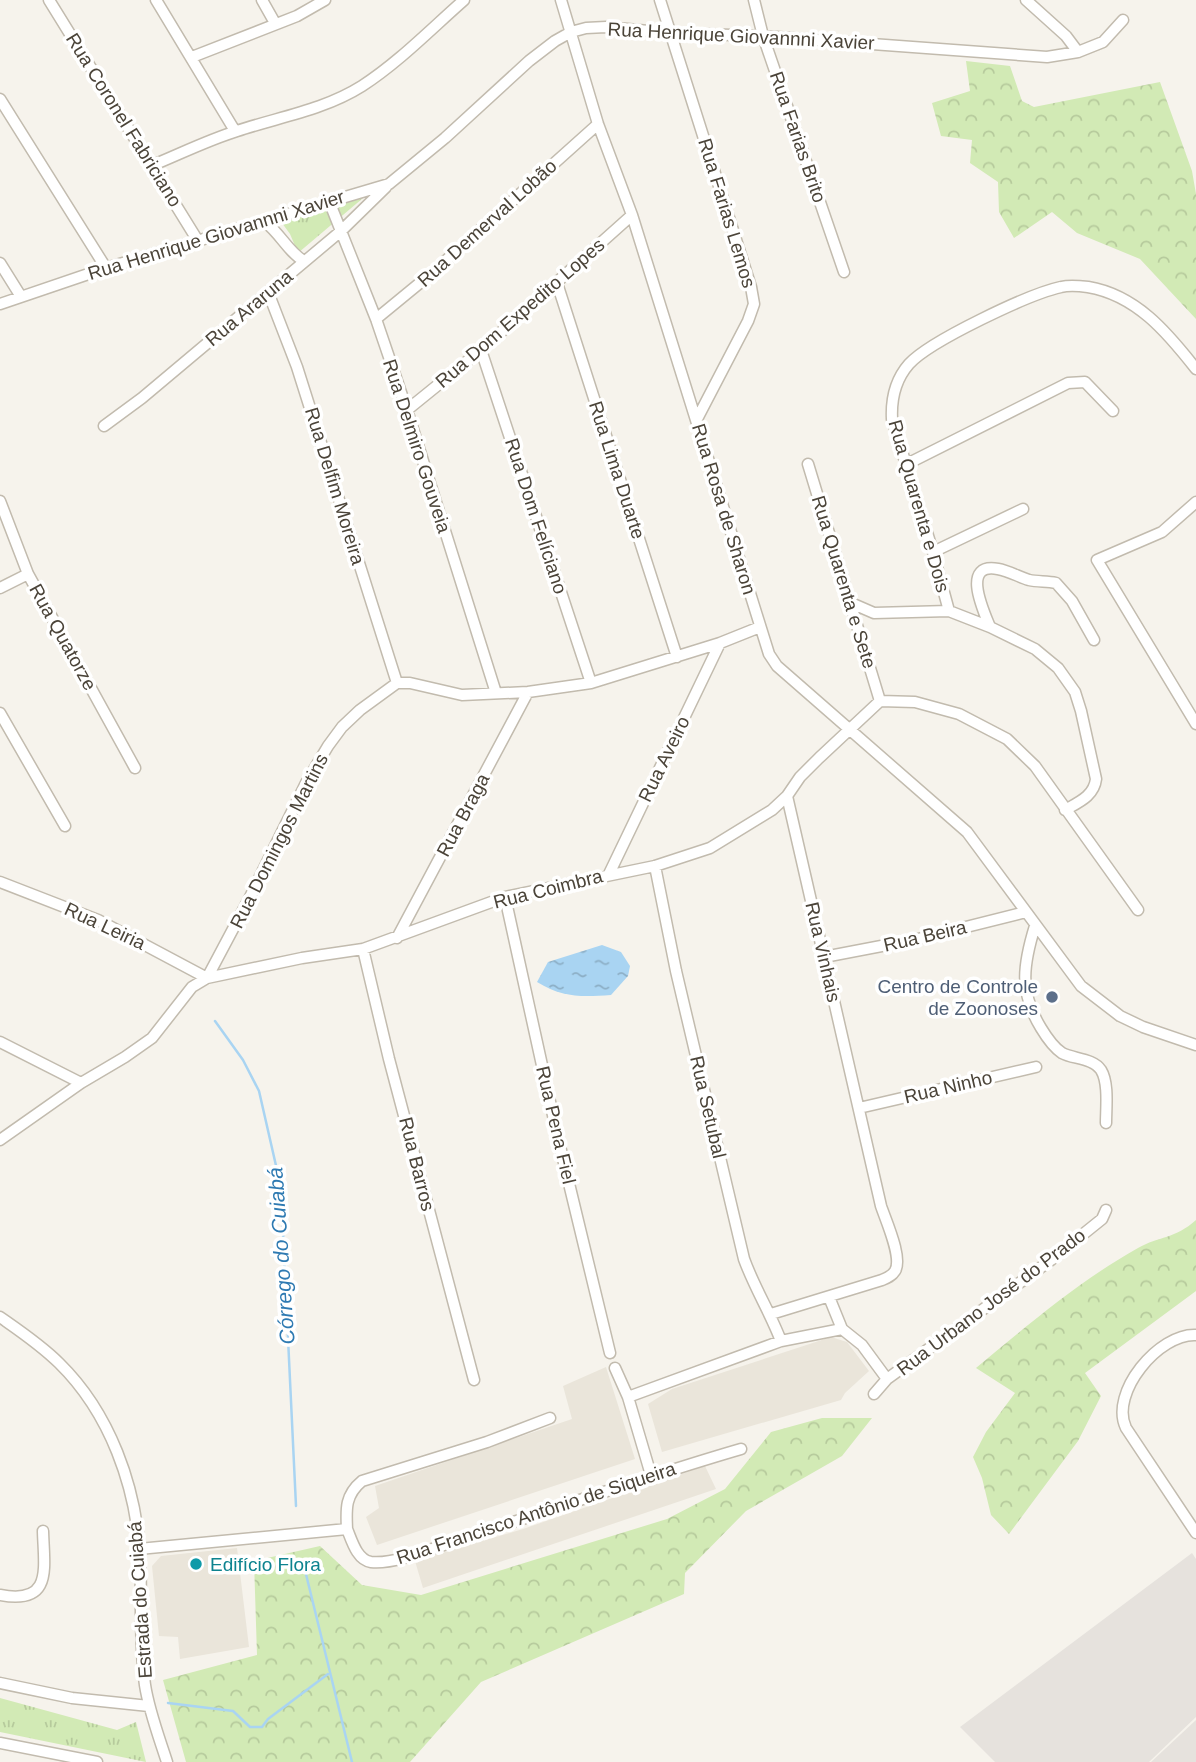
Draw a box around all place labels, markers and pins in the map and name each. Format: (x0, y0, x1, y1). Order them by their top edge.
place label: Centro de Controle de Zoonoses (877, 976, 1038, 1019)
marker: Centro de Controle de Zoonoses (1044, 989, 1060, 1005)
place label: Edifício Flora (210, 1554, 321, 1575)
marker: Edifício Flora (188, 1556, 204, 1572)

